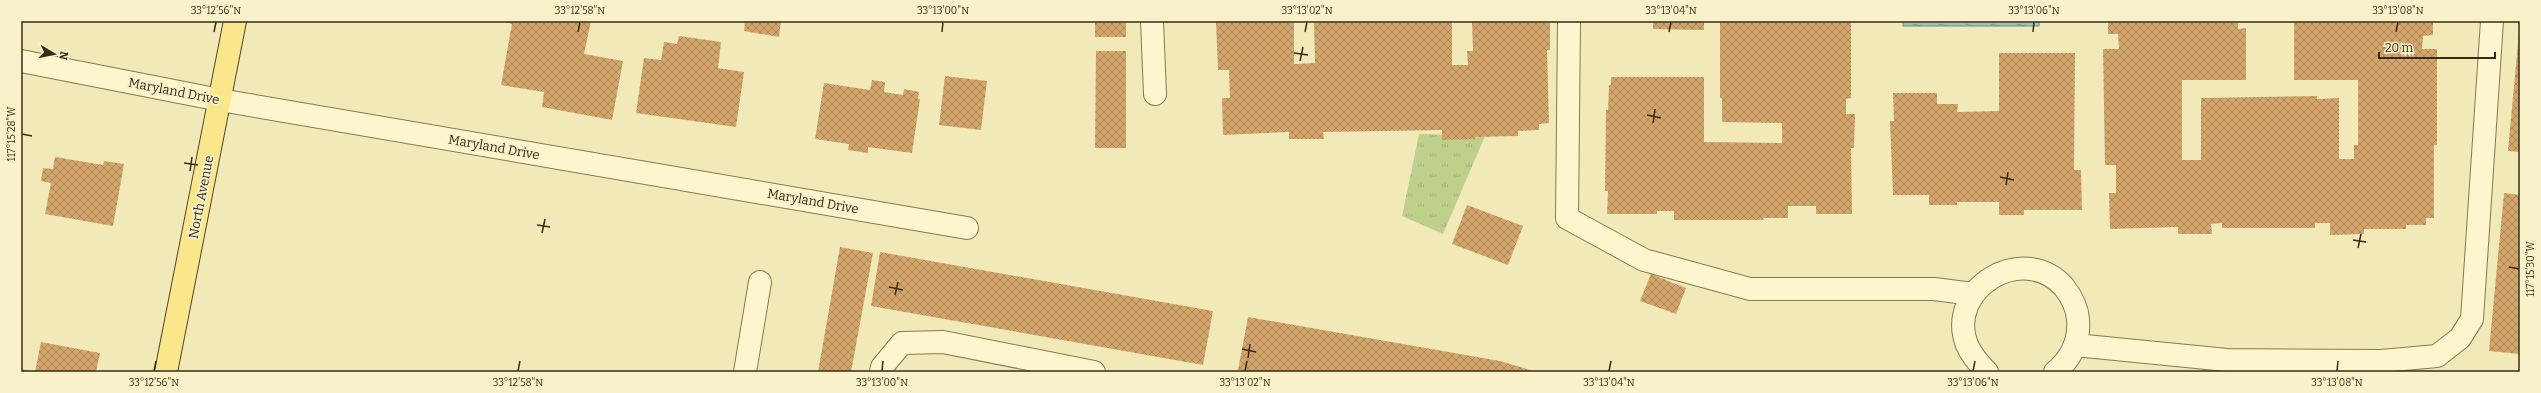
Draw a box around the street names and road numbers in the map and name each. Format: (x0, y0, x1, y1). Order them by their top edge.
street label: Maryland Drive (127, 75, 221, 107)
street label: Maryland Drive (447, 132, 541, 162)
street label: North Avenue (186, 154, 216, 240)
street label: Maryland Drive (766, 186, 860, 216)

